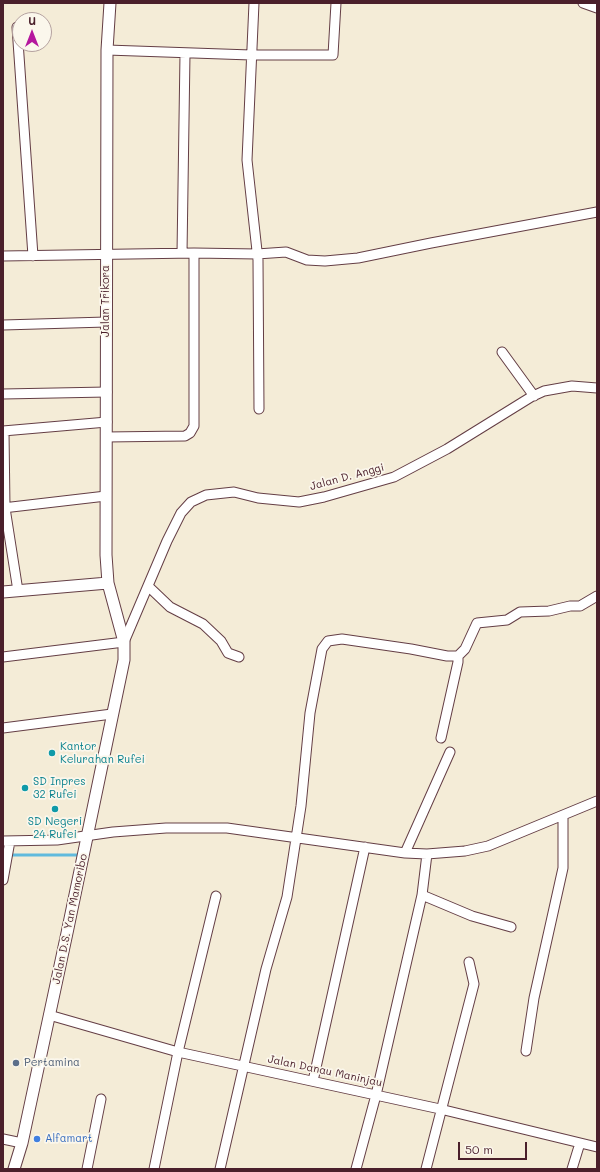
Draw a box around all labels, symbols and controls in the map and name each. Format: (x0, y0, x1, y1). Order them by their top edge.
north arrow (12, 12, 52, 52)
text: U (28, 13, 36, 28)
street label: Jalan Trikora (99, 265, 113, 337)
street label: Jalan D. Anggi (308, 461, 386, 493)
place label: Kantor Kelurahan Rufei (60, 740, 145, 766)
marker: Kantor Kelurahan Rufei (47, 748, 57, 758)
place label: SD Inpres 32 Rufei (33, 775, 86, 801)
marker: SD Inpres 32 Rufei (20, 783, 30, 793)
marker: SD Negeri 24 Rufei (50, 804, 60, 814)
place label: SD Negeri 24 Rufei (28, 815, 82, 841)
street label: Jalan D.S. Yan Mamoribo (50, 853, 90, 985)
street label: Jalan Danau Maninjau (267, 1052, 383, 1090)
place label: Pertamina (24, 1056, 80, 1070)
marker: Pertamina (11, 1058, 21, 1068)
place label: Alfamart (45, 1132, 92, 1146)
marker: Alfamart (32, 1134, 42, 1144)
scale bar (460, 1134, 529, 1160)
text: 50 m (465, 1141, 493, 1157)

